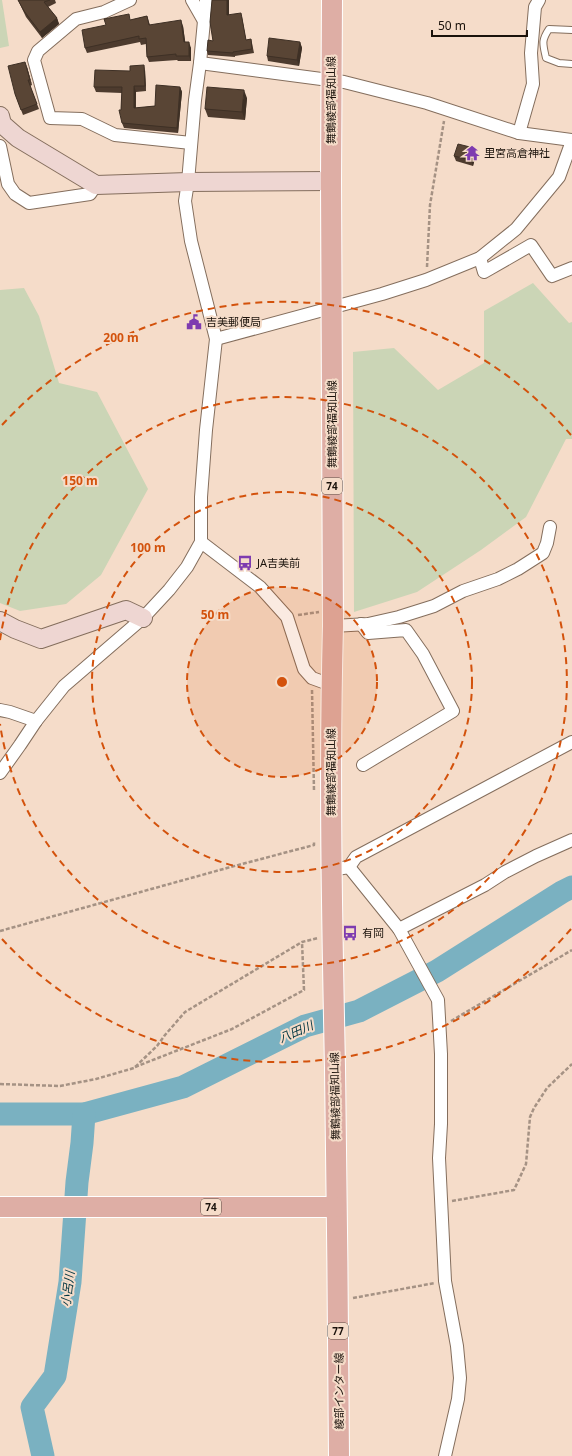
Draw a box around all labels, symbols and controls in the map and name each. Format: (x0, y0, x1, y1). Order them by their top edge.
scale bar (432, 12, 527, 38)
text: 50 m (438, 17, 466, 34)
street label: 舞鶴綾部福知山線 (323, 56, 338, 144)
temple icon: 里宮高倉神社 (463, 144, 481, 162)
place label: 里宮高倉神社 (484, 145, 550, 160)
public building icon: 吉美郵便局 (185, 313, 203, 331)
place label: 吉美郵便局 (206, 314, 261, 329)
text: 200 m (103, 329, 139, 346)
street label: 舞鶴綾部福知山線 (324, 380, 339, 468)
text: 150 m (62, 472, 98, 489)
road number: 74 (322, 478, 342, 494)
text: 100 m (130, 539, 166, 556)
bus stop icon: JA吉美前 (236, 554, 254, 572)
place label: JA吉美前 (256, 555, 300, 570)
text: 50 m (201, 606, 229, 623)
centre of rings (275, 675, 289, 689)
street label: 舞鶴綾部福知山線 (323, 728, 338, 816)
bus stop icon: 有岡 (341, 924, 359, 942)
place label: 有岡 (362, 925, 384, 940)
water label: 八田川 (276, 1016, 318, 1046)
street label: 舞鶴綾部福知山線 (326, 1052, 343, 1140)
road number: 74 (201, 1199, 221, 1215)
water label: 小呂川 (57, 1268, 78, 1308)
road number: 77 (328, 1323, 348, 1339)
street label: 綾部インター線 (331, 1353, 346, 1430)

